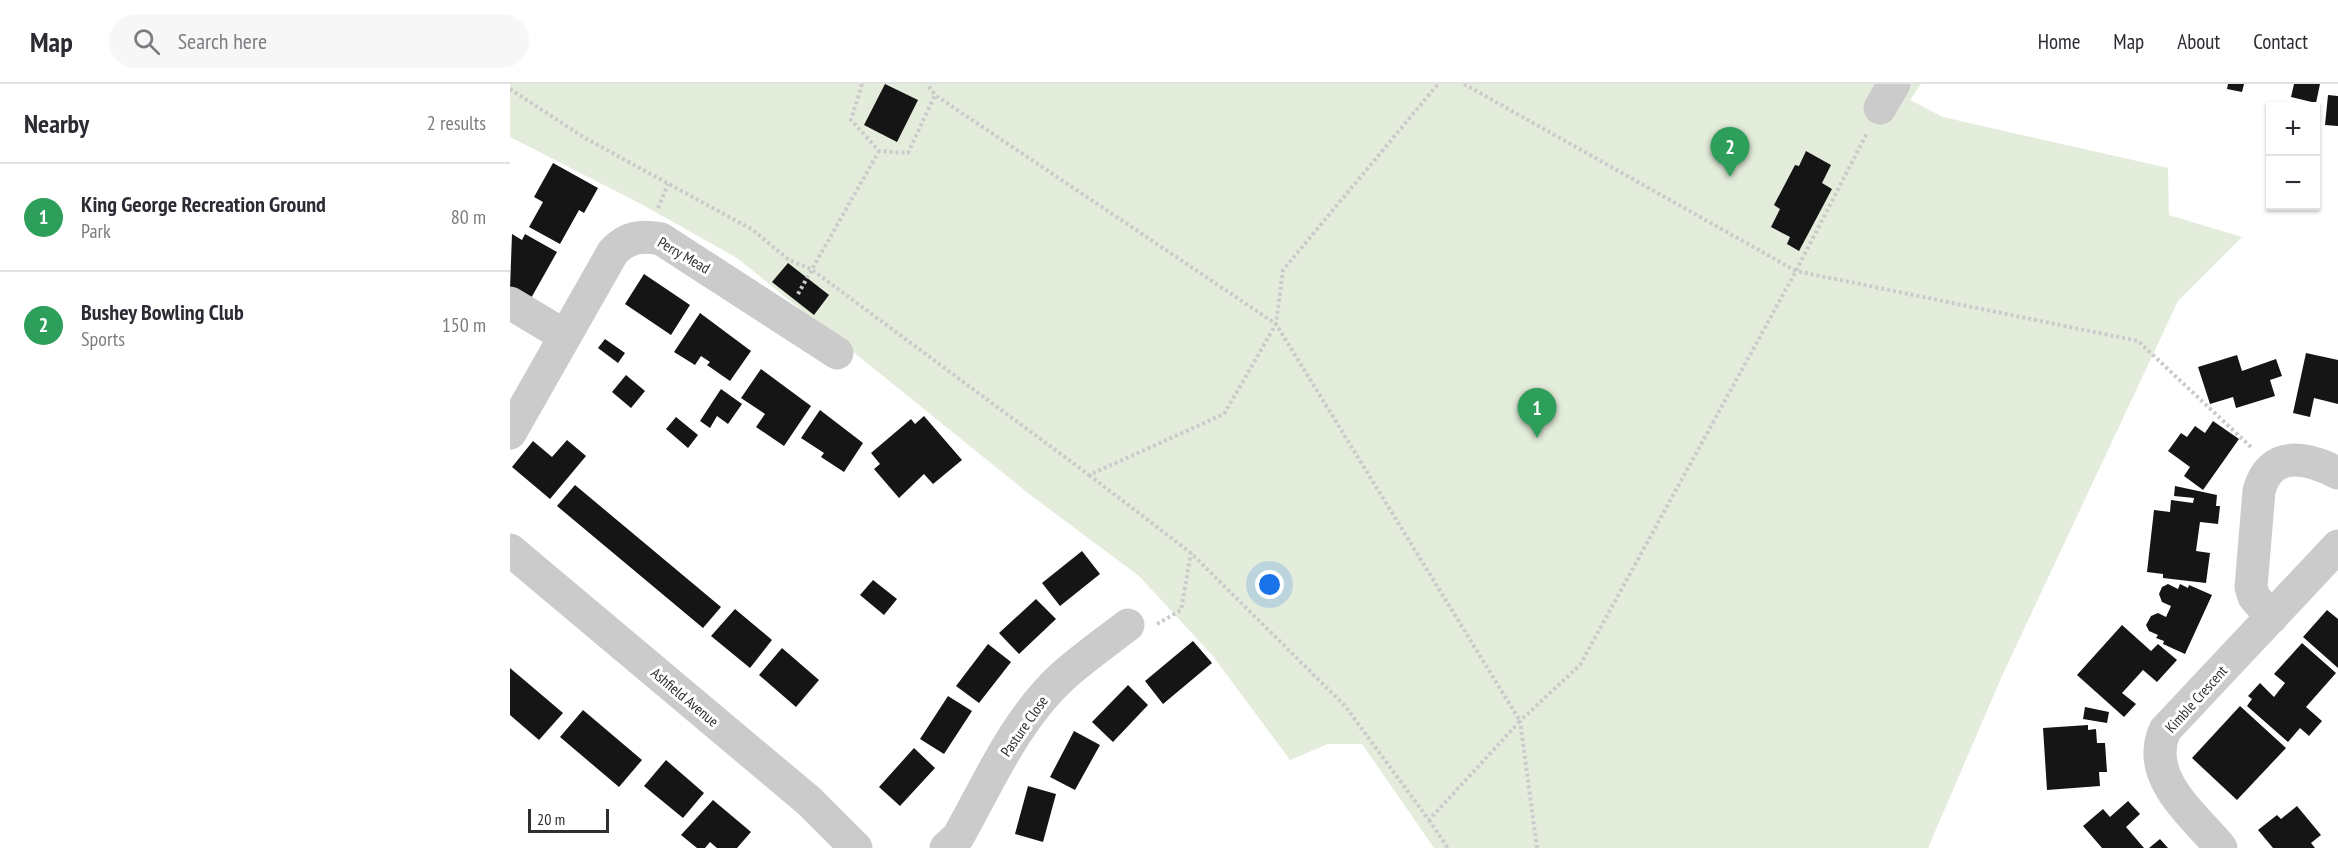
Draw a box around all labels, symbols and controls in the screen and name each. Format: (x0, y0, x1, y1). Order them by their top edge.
search box (109, 14, 529, 68)
text: Map (30, 23, 73, 60)
icon: search (130, 25, 163, 58)
text: Search here (178, 27, 267, 55)
text: Home (2038, 28, 2080, 55)
text: Map (2113, 28, 2144, 55)
text: About (2177, 28, 2220, 55)
text: Contact (2253, 28, 2308, 55)
map controls (2266, 102, 2320, 210)
button: + (2266, 102, 2320, 156)
text: Nearby (24, 107, 89, 140)
text: 2 results (427, 110, 486, 136)
pin: 2 (1710, 128, 1750, 177)
button: − (2266, 156, 2320, 210)
text: King George Recreation Ground (81, 190, 326, 218)
text: 1 (39, 204, 48, 230)
text: 80 m (451, 204, 486, 230)
text: Park (81, 218, 111, 244)
street label: Perry Mead (654, 232, 714, 278)
text: Bushey Bowling Club (81, 298, 244, 326)
text: 2 (39, 312, 48, 338)
text: 150 m (442, 312, 486, 338)
text: Sports (81, 326, 125, 352)
pin: 1 (1518, 388, 1556, 438)
your location (1255, 570, 1284, 599)
street label: Kimble Crescent (2161, 661, 2231, 737)
street label: Ashfield Avenue (647, 663, 723, 731)
street label: Pasture Close (996, 692, 1052, 760)
scale bar (528, 806, 609, 834)
text: 20 m (537, 809, 565, 829)

